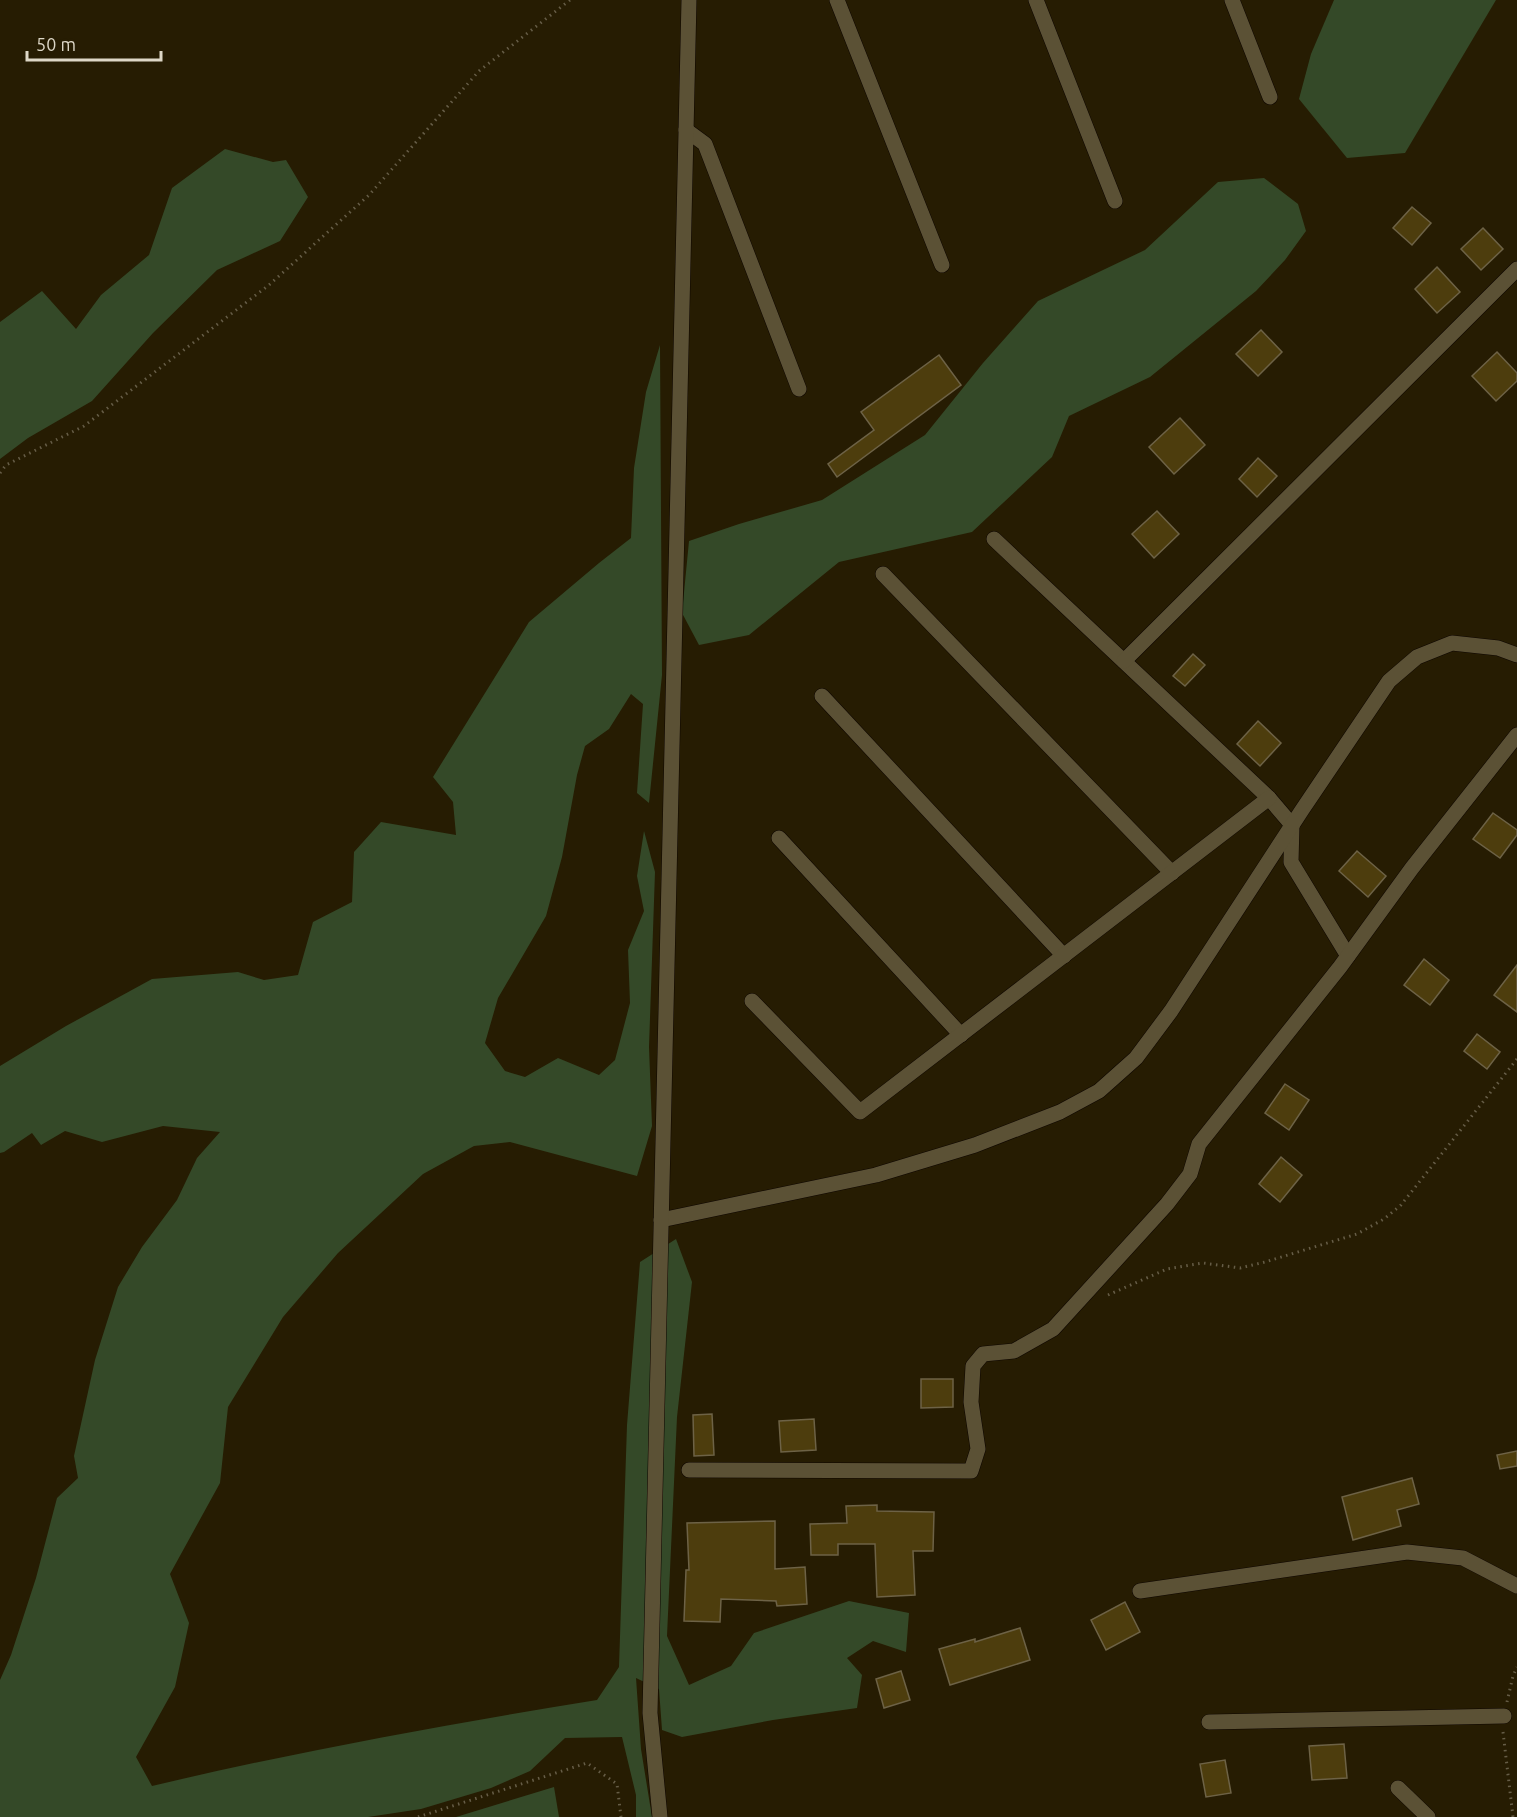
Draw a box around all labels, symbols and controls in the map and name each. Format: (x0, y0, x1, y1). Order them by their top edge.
scale bar (27, 24, 160, 62)
text: 50 m (36, 34, 76, 54)

